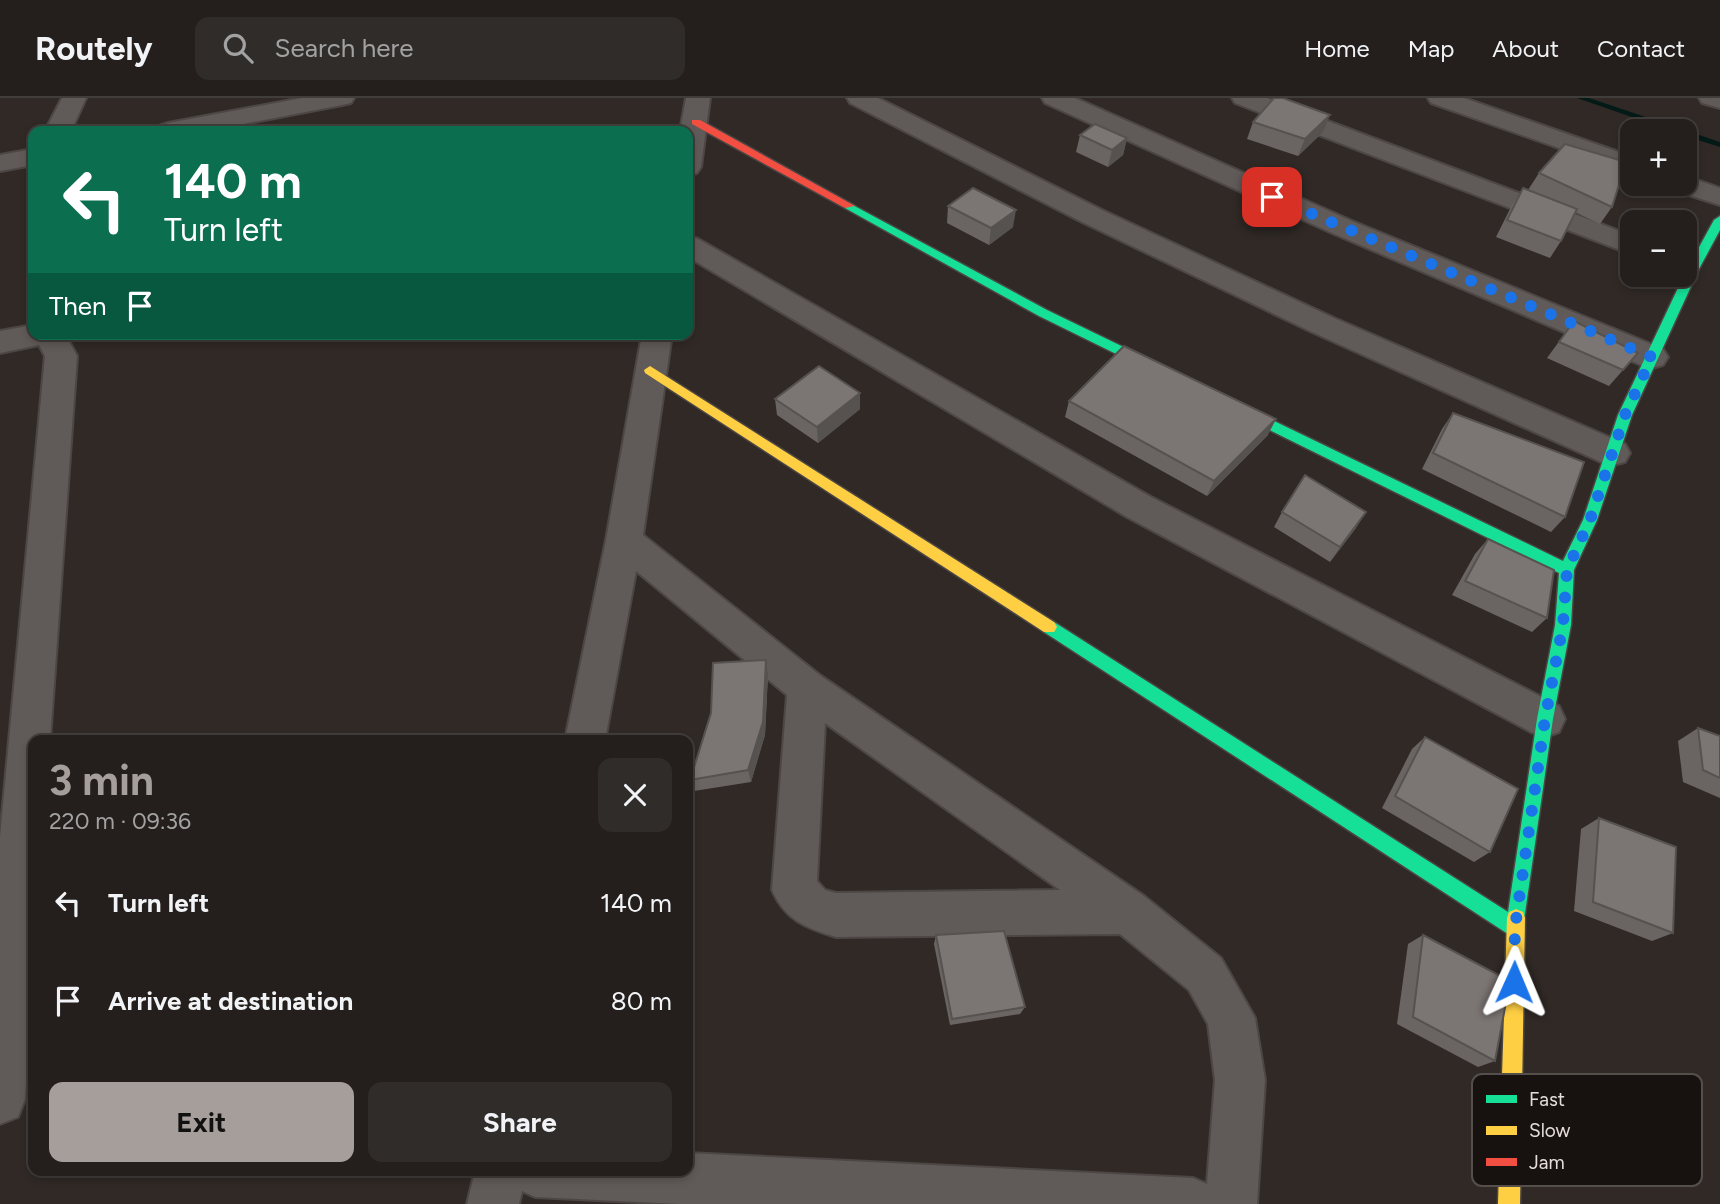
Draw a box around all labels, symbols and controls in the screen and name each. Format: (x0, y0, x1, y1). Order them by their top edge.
search box (195, 17, 685, 80)
text: Routely (35, 29, 153, 68)
icon: search (219, 29, 257, 67)
text: Search here (275, 32, 414, 64)
text: Home (1304, 34, 1370, 63)
text: Map (1408, 34, 1454, 63)
text: About (1492, 34, 1559, 63)
text: Contact (1597, 34, 1685, 63)
map controls (1620, 119, 1697, 287)
button: + (1620, 119, 1697, 196)
text: 140 m (164, 151, 302, 210)
icon: left (49, 154, 140, 245)
pin (1242, 167, 1302, 227)
icon: arrive (1253, 178, 1291, 216)
button: − (1620, 210, 1697, 287)
text: Turn left (164, 211, 283, 249)
icon: arrive (121, 287, 159, 325)
text: Then (49, 290, 107, 322)
text: 3 min (49, 755, 154, 806)
button: close (598, 758, 672, 832)
text: 220 m · 09:36 (49, 807, 191, 835)
icon: left (49, 884, 87, 922)
text: Turn left (108, 887, 209, 919)
text: 140 m (600, 887, 672, 919)
position arrow (1477, 945, 1551, 1019)
icon: arrive (49, 982, 87, 1020)
text: Arrive at destination (108, 985, 353, 1017)
text: 80 m (611, 985, 672, 1017)
legend (1472, 1074, 1702, 1186)
button: Exit (49, 1082, 354, 1162)
button: Share (368, 1082, 672, 1162)
text: Fast (1529, 1088, 1565, 1111)
text: Slow (1529, 1119, 1571, 1142)
text: Jam (1529, 1151, 1565, 1174)

